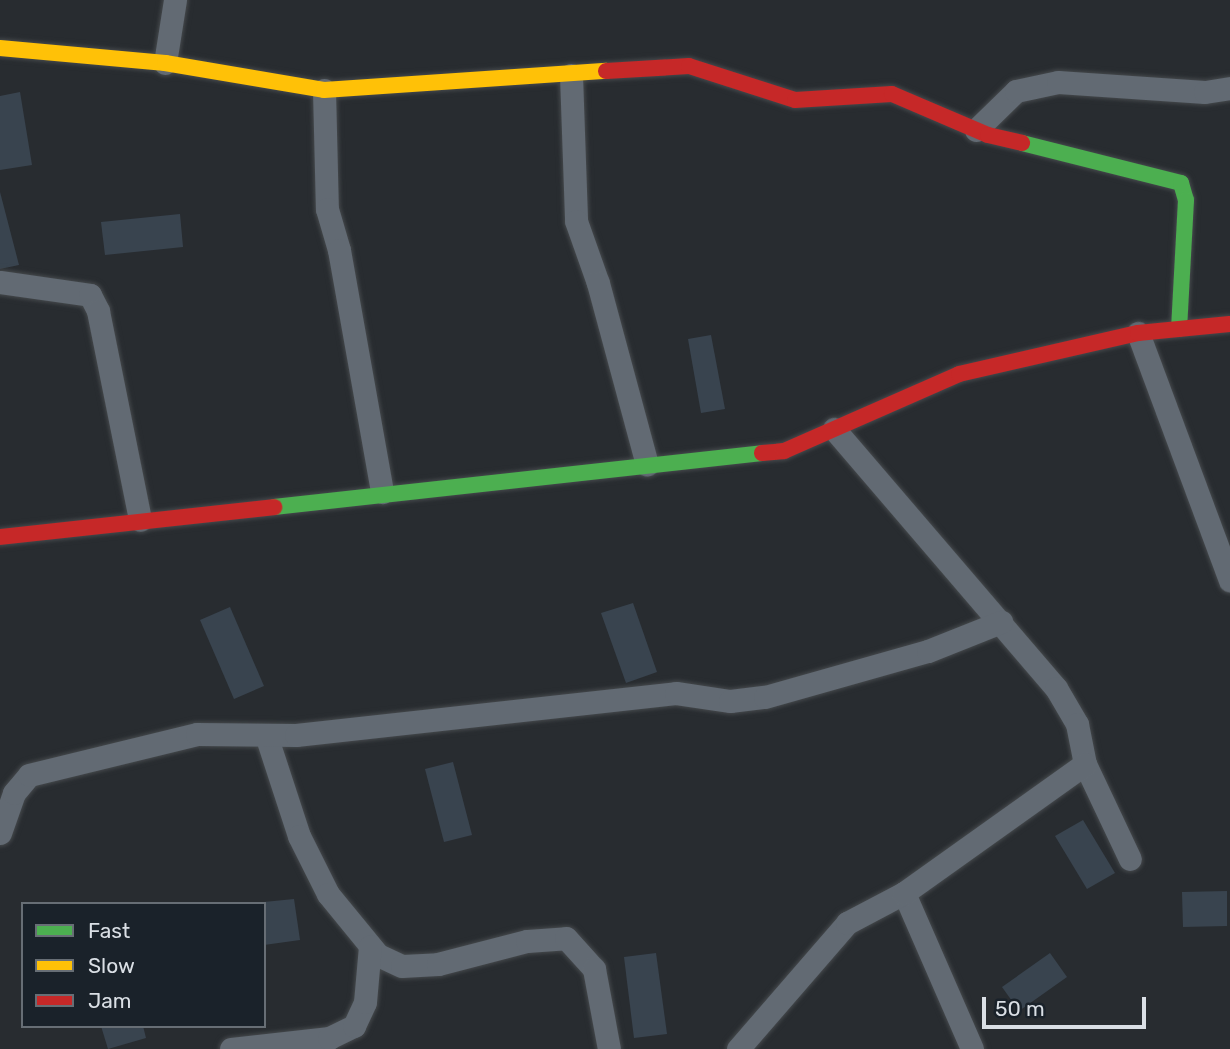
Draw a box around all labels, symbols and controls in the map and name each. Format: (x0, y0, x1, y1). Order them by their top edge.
legend (21, 902, 266, 1028)
text: Fast (88, 918, 130, 943)
text: Slow (88, 953, 135, 978)
scale bar (985, 982, 1150, 1026)
text: Jam (88, 988, 132, 1013)
text: 50 m (995, 996, 1045, 1021)

